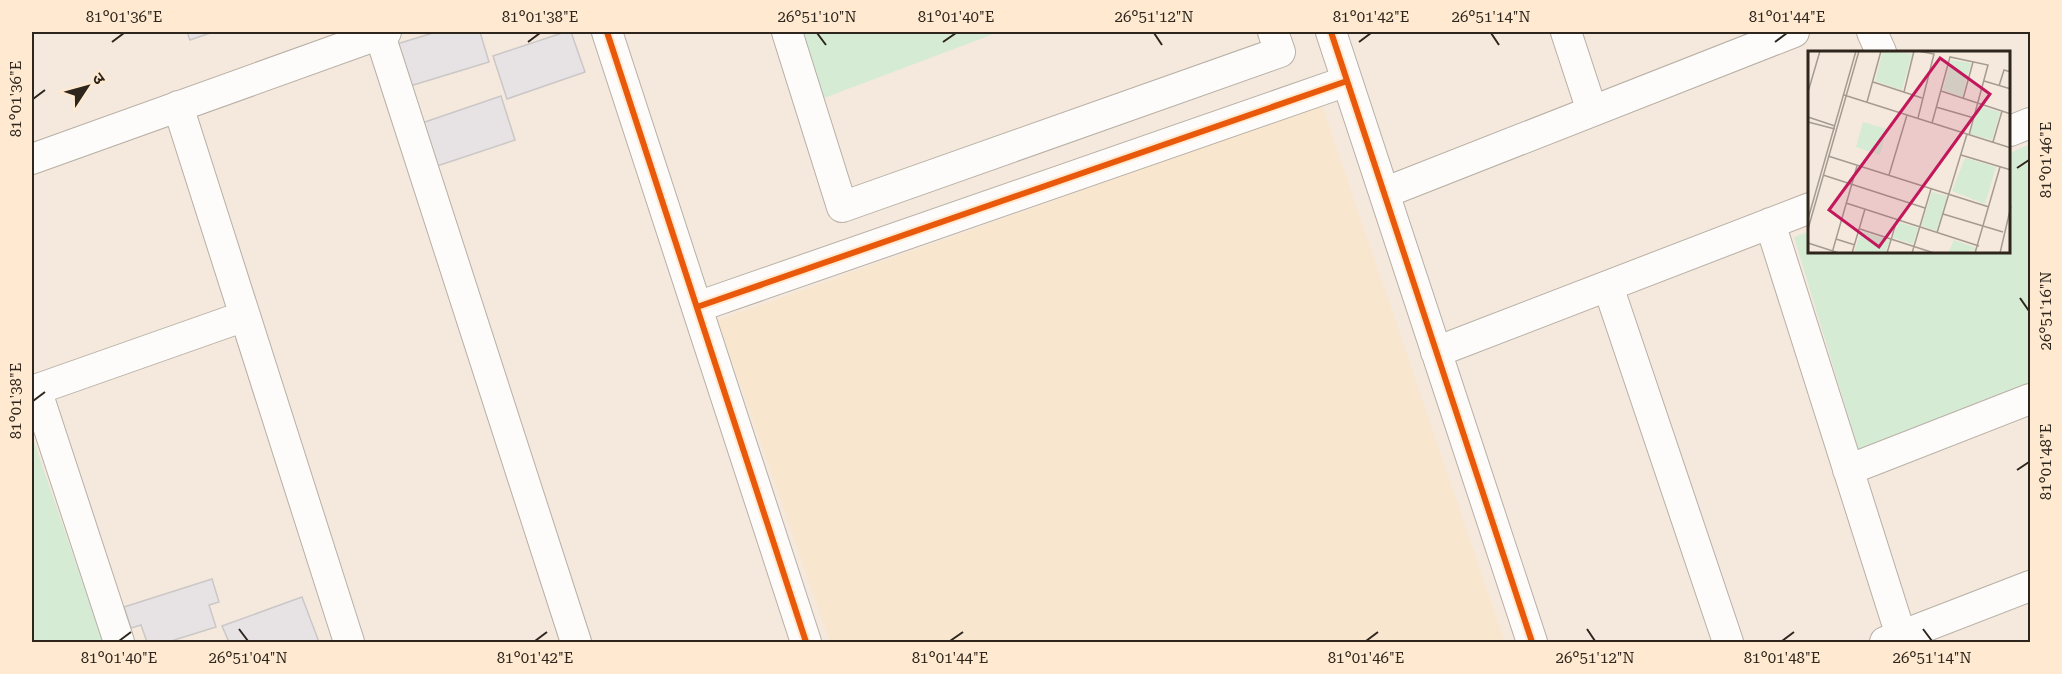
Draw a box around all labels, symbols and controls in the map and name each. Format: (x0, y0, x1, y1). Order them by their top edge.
text: 81°01'36"E (86, 8, 162, 26)
text: 81°01'38"E (502, 8, 578, 26)
text: 26°51'10"N (777, 8, 857, 26)
text: 81°01'40"E (918, 8, 994, 26)
text: 26°51'12"N (1114, 8, 1194, 26)
text: 81°01'42"E (1333, 8, 1409, 26)
text: 26°51'14"N (1451, 8, 1531, 26)
text: 81°01'44"E (1749, 8, 1825, 26)
inset map (1808, 51, 2011, 254)
north arrow (57, 57, 117, 117)
text: 81°01'36"E (7, 61, 25, 137)
text: उ (88, 69, 110, 88)
text: 81°01'46"E (2037, 122, 2055, 198)
text: 26°51'16"N (2037, 271, 2055, 351)
text: 81°01'38"E (7, 363, 25, 439)
text: 81°01'48"E (2037, 424, 2055, 500)
text: 81°01'40"E (81, 649, 157, 667)
text: 26°51'04"N (208, 649, 288, 667)
text: 81°01'42"E (497, 649, 573, 667)
text: 81°01'44"E (912, 649, 988, 667)
text: 81°01'46"E (1328, 649, 1404, 667)
text: 26°51'12"N (1555, 649, 1635, 667)
text: 81°01'48"E (1744, 649, 1820, 667)
text: 26°51'14"N (1892, 649, 1972, 667)

